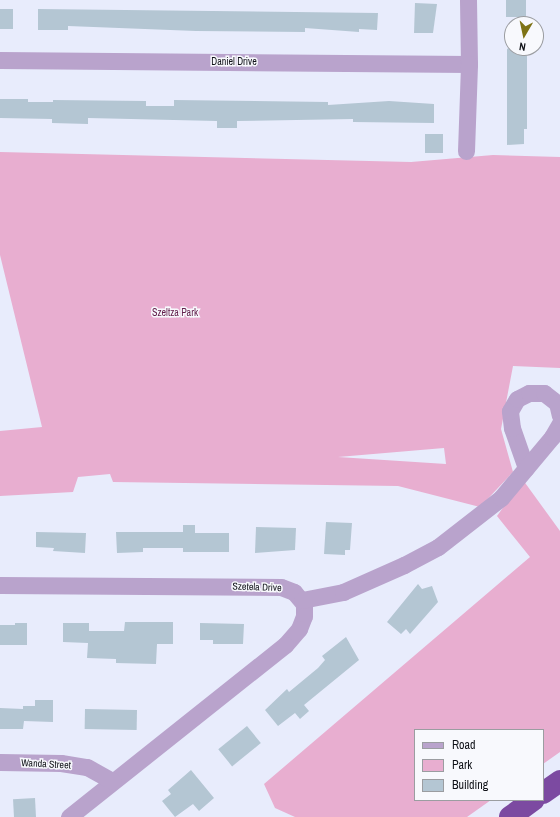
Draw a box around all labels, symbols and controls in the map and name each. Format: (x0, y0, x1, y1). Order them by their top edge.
north arrow (504, 16, 544, 56)
text: N (518, 39, 527, 54)
street label: Daniel Drive (211, 56, 257, 68)
park label: Szeltza Park (152, 307, 198, 319)
street label: Szetela Drive (232, 580, 282, 594)
legend (414, 729, 544, 801)
text: Road (452, 737, 476, 753)
street label: Wanda Street (21, 757, 71, 771)
text: Park (452, 757, 472, 773)
text: Building (452, 777, 488, 793)

